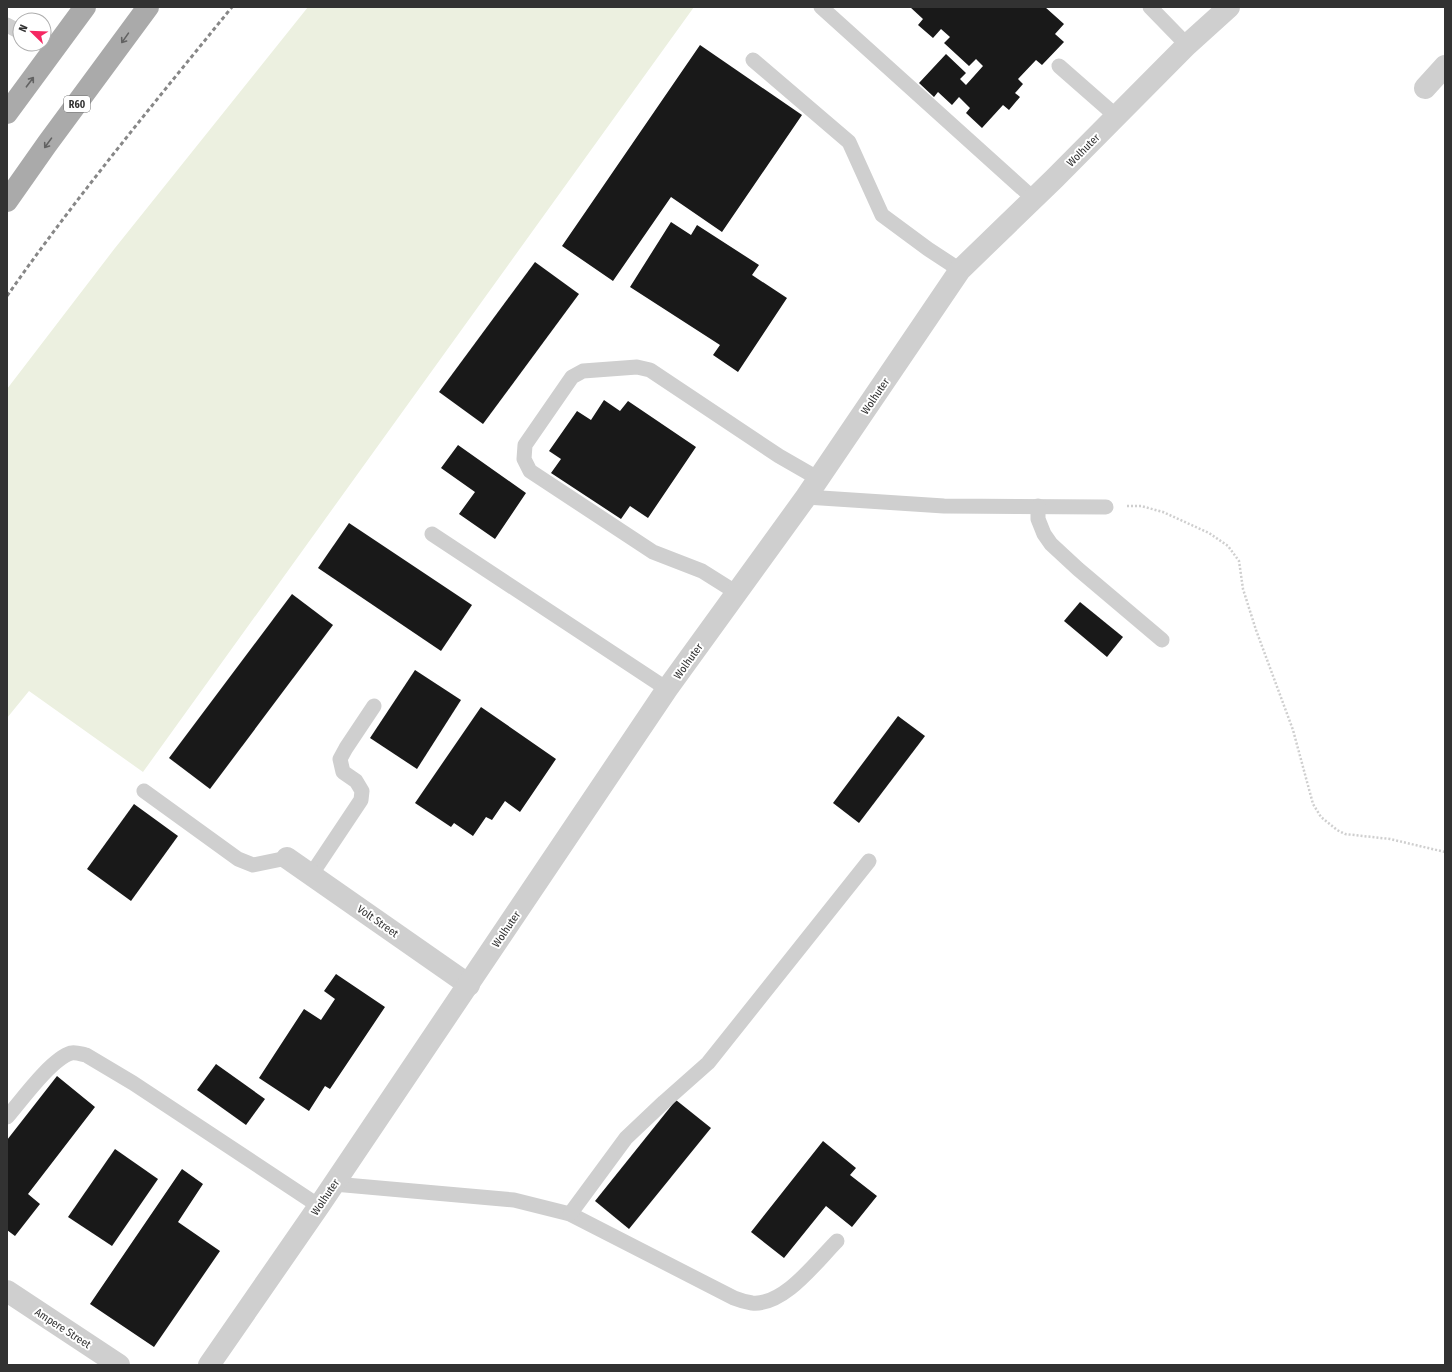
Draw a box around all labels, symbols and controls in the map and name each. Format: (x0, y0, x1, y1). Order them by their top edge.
north arrow (12, 12, 52, 52)
text: N (16, 23, 31, 34)
one-way arrow (121, 33, 129, 44)
one-way arrow (26, 76, 34, 87)
road number: R60 (64, 96, 90, 112)
street label: Wolhuter (1064, 131, 1103, 169)
one-way arrow (44, 137, 52, 148)
street label: Wolhuter (859, 375, 892, 417)
street label: Wolhuter (671, 641, 706, 682)
street label: Volt Street (355, 903, 401, 941)
street label: Wolhuter (490, 908, 523, 950)
street label: Wolhuter (309, 1176, 342, 1218)
street label: Ampere Street (32, 1306, 93, 1352)

